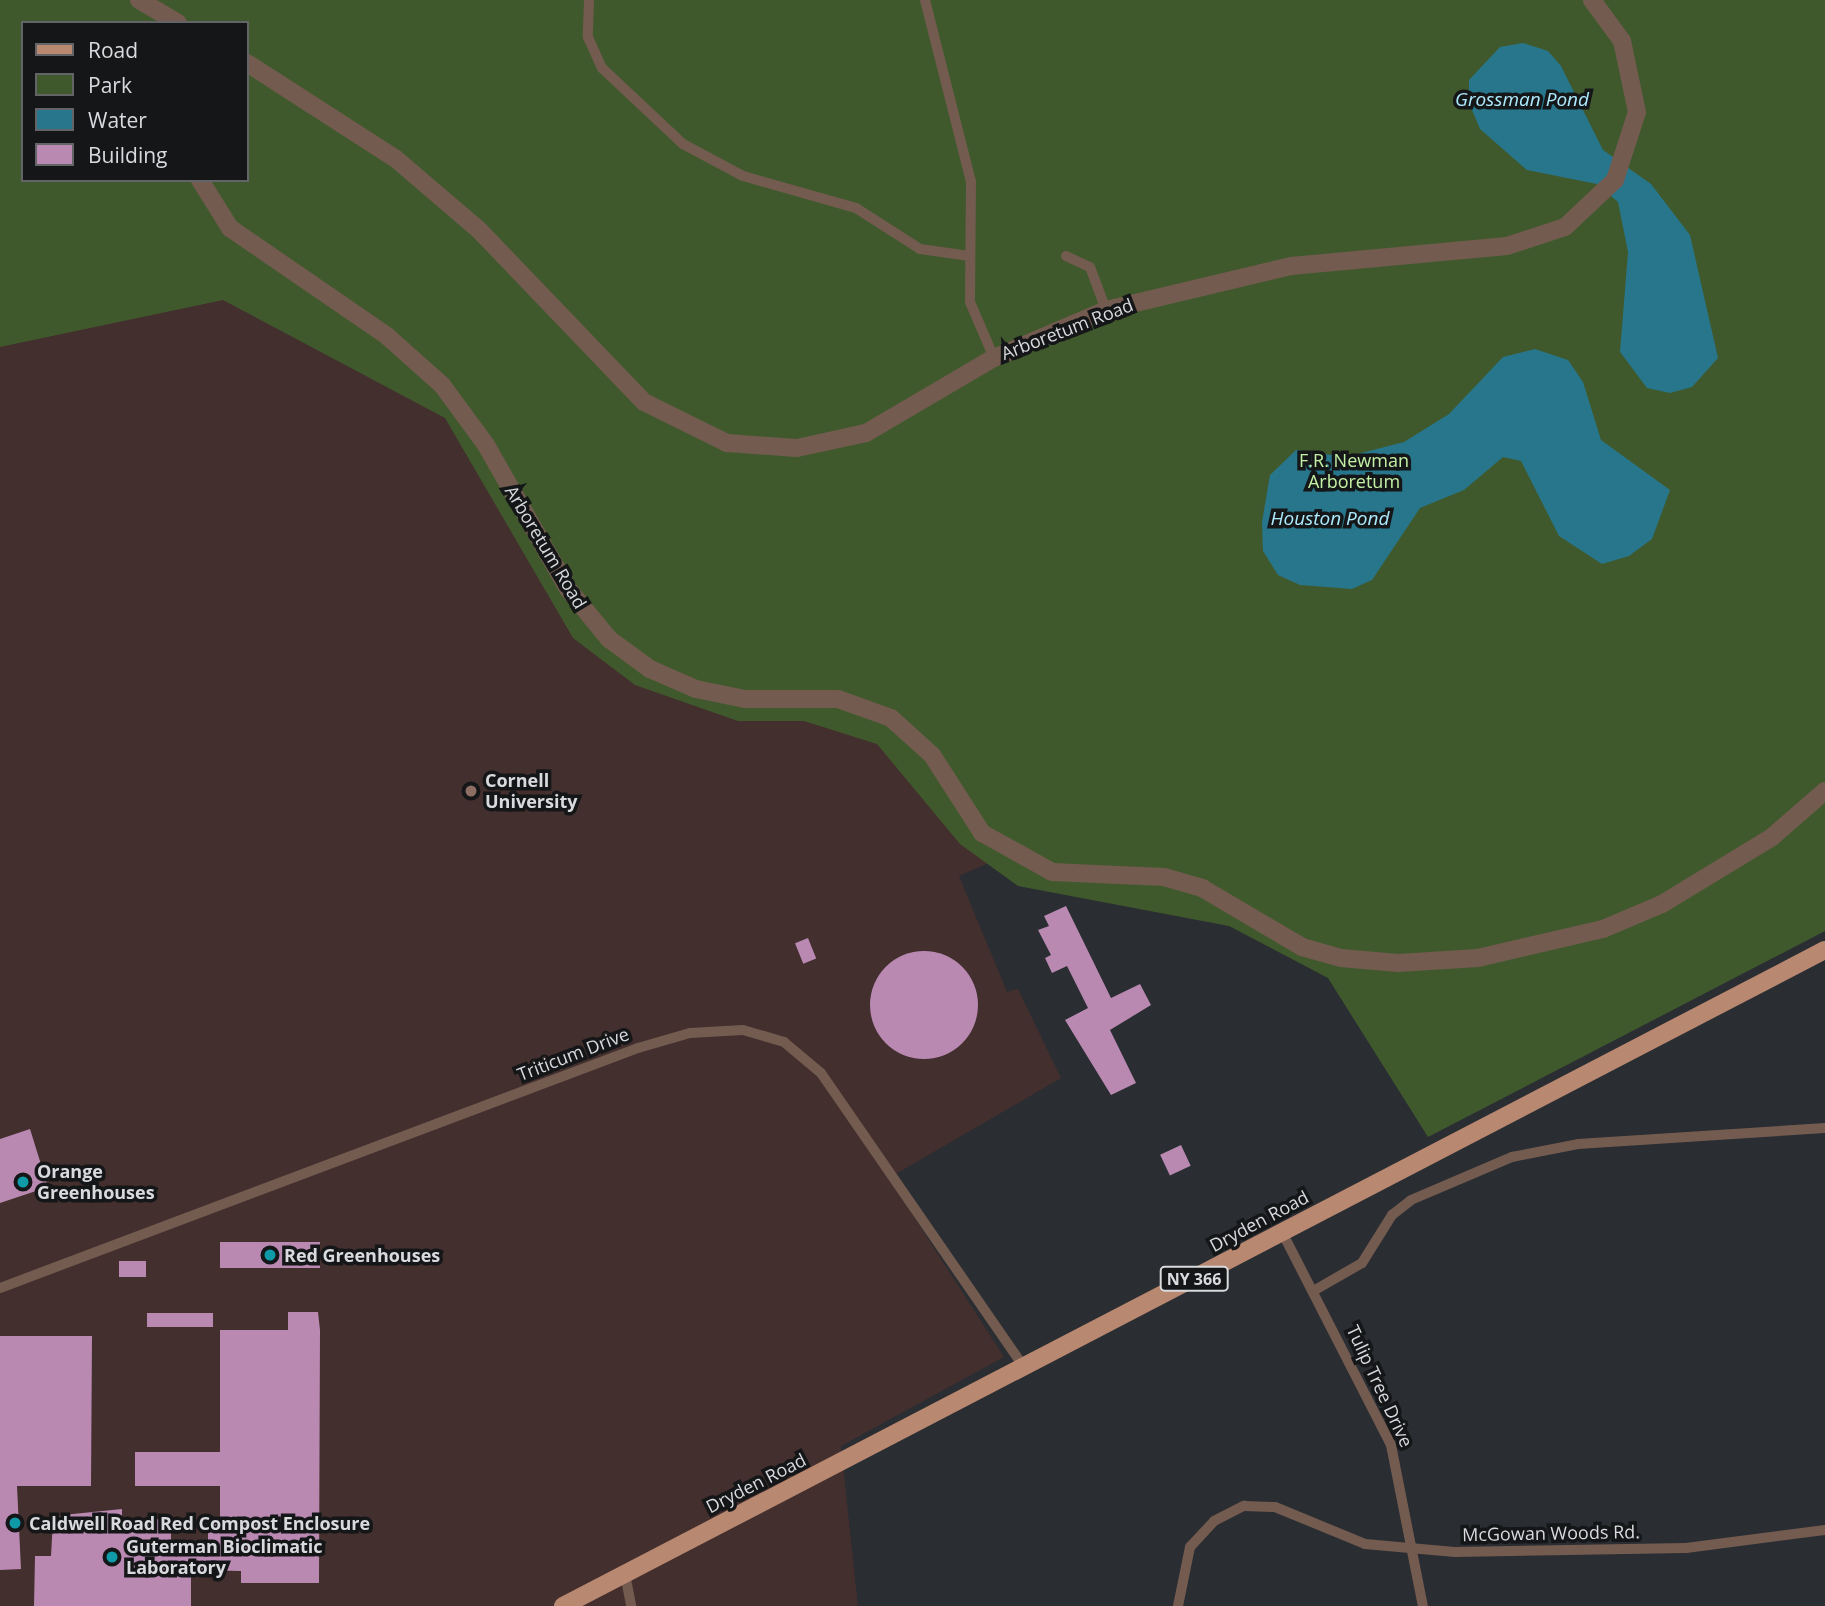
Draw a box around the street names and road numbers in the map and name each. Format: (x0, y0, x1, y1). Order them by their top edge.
street label: Arboretum Road (998, 294, 1136, 364)
street label: Arboretum Road (501, 482, 591, 612)
street label: Triticum Drive (514, 1023, 632, 1085)
street label: Dryden Road (1206, 1186, 1312, 1256)
road number: NY 366 (1159, 1266, 1229, 1292)
street label: Tulip Tree Drive (1342, 1322, 1418, 1450)
street label: Dryden Road (702, 1449, 810, 1517)
street label: McGowan Woods Rd. (1462, 1521, 1640, 1545)

